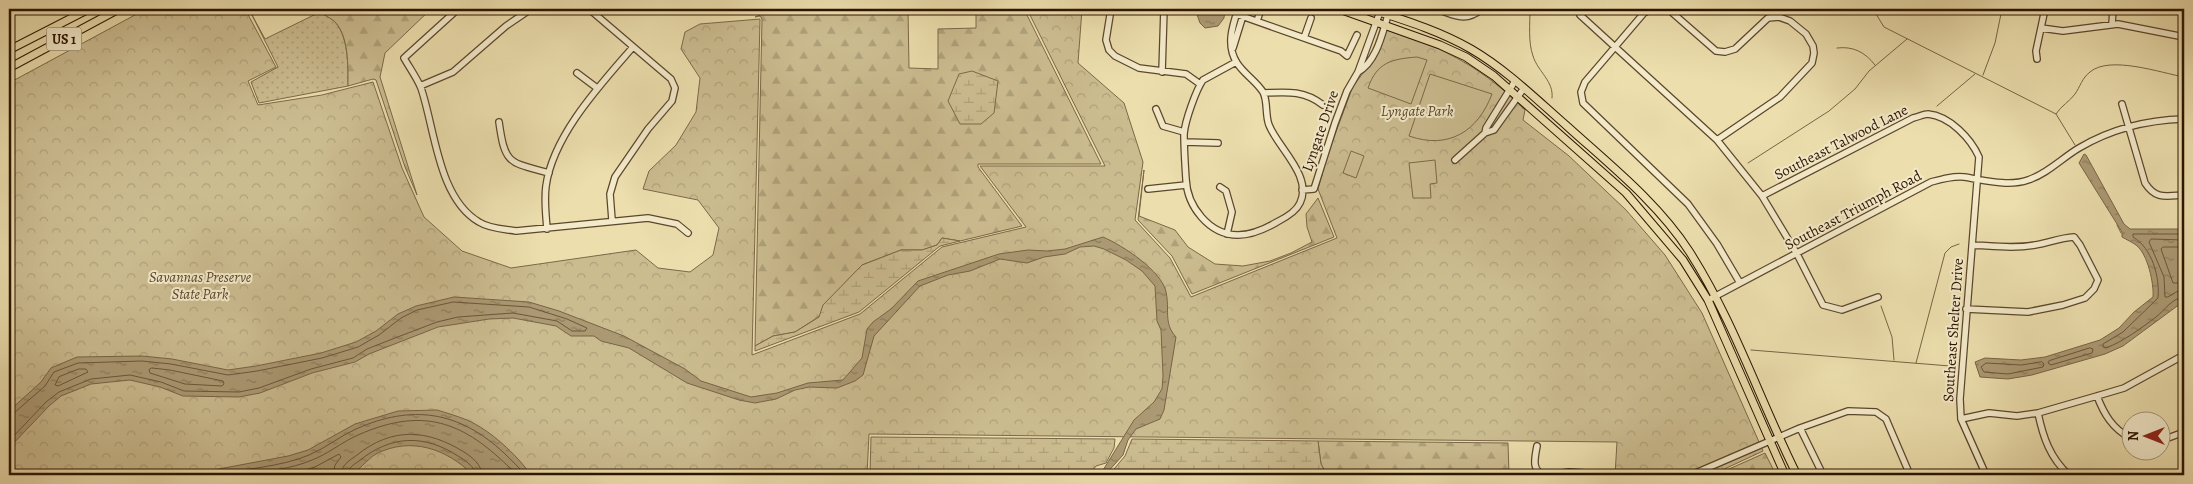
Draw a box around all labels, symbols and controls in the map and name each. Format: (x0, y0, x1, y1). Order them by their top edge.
road number: US 1 (46, 28, 82, 50)
street label: Lyngate Drive (1297, 87, 1343, 174)
street label: Southeast Talwood Lane (1771, 99, 1912, 184)
park label: Lyngate Park (1381, 101, 1454, 121)
street label: Southeast Triumph Road (1781, 165, 1926, 255)
street label: Southeast Shelter Drive (1938, 257, 1968, 403)
park label: Savannas Preserve State Park (149, 267, 252, 304)
north arrow (2120, 412, 2170, 462)
text: N (2124, 431, 2143, 441)

